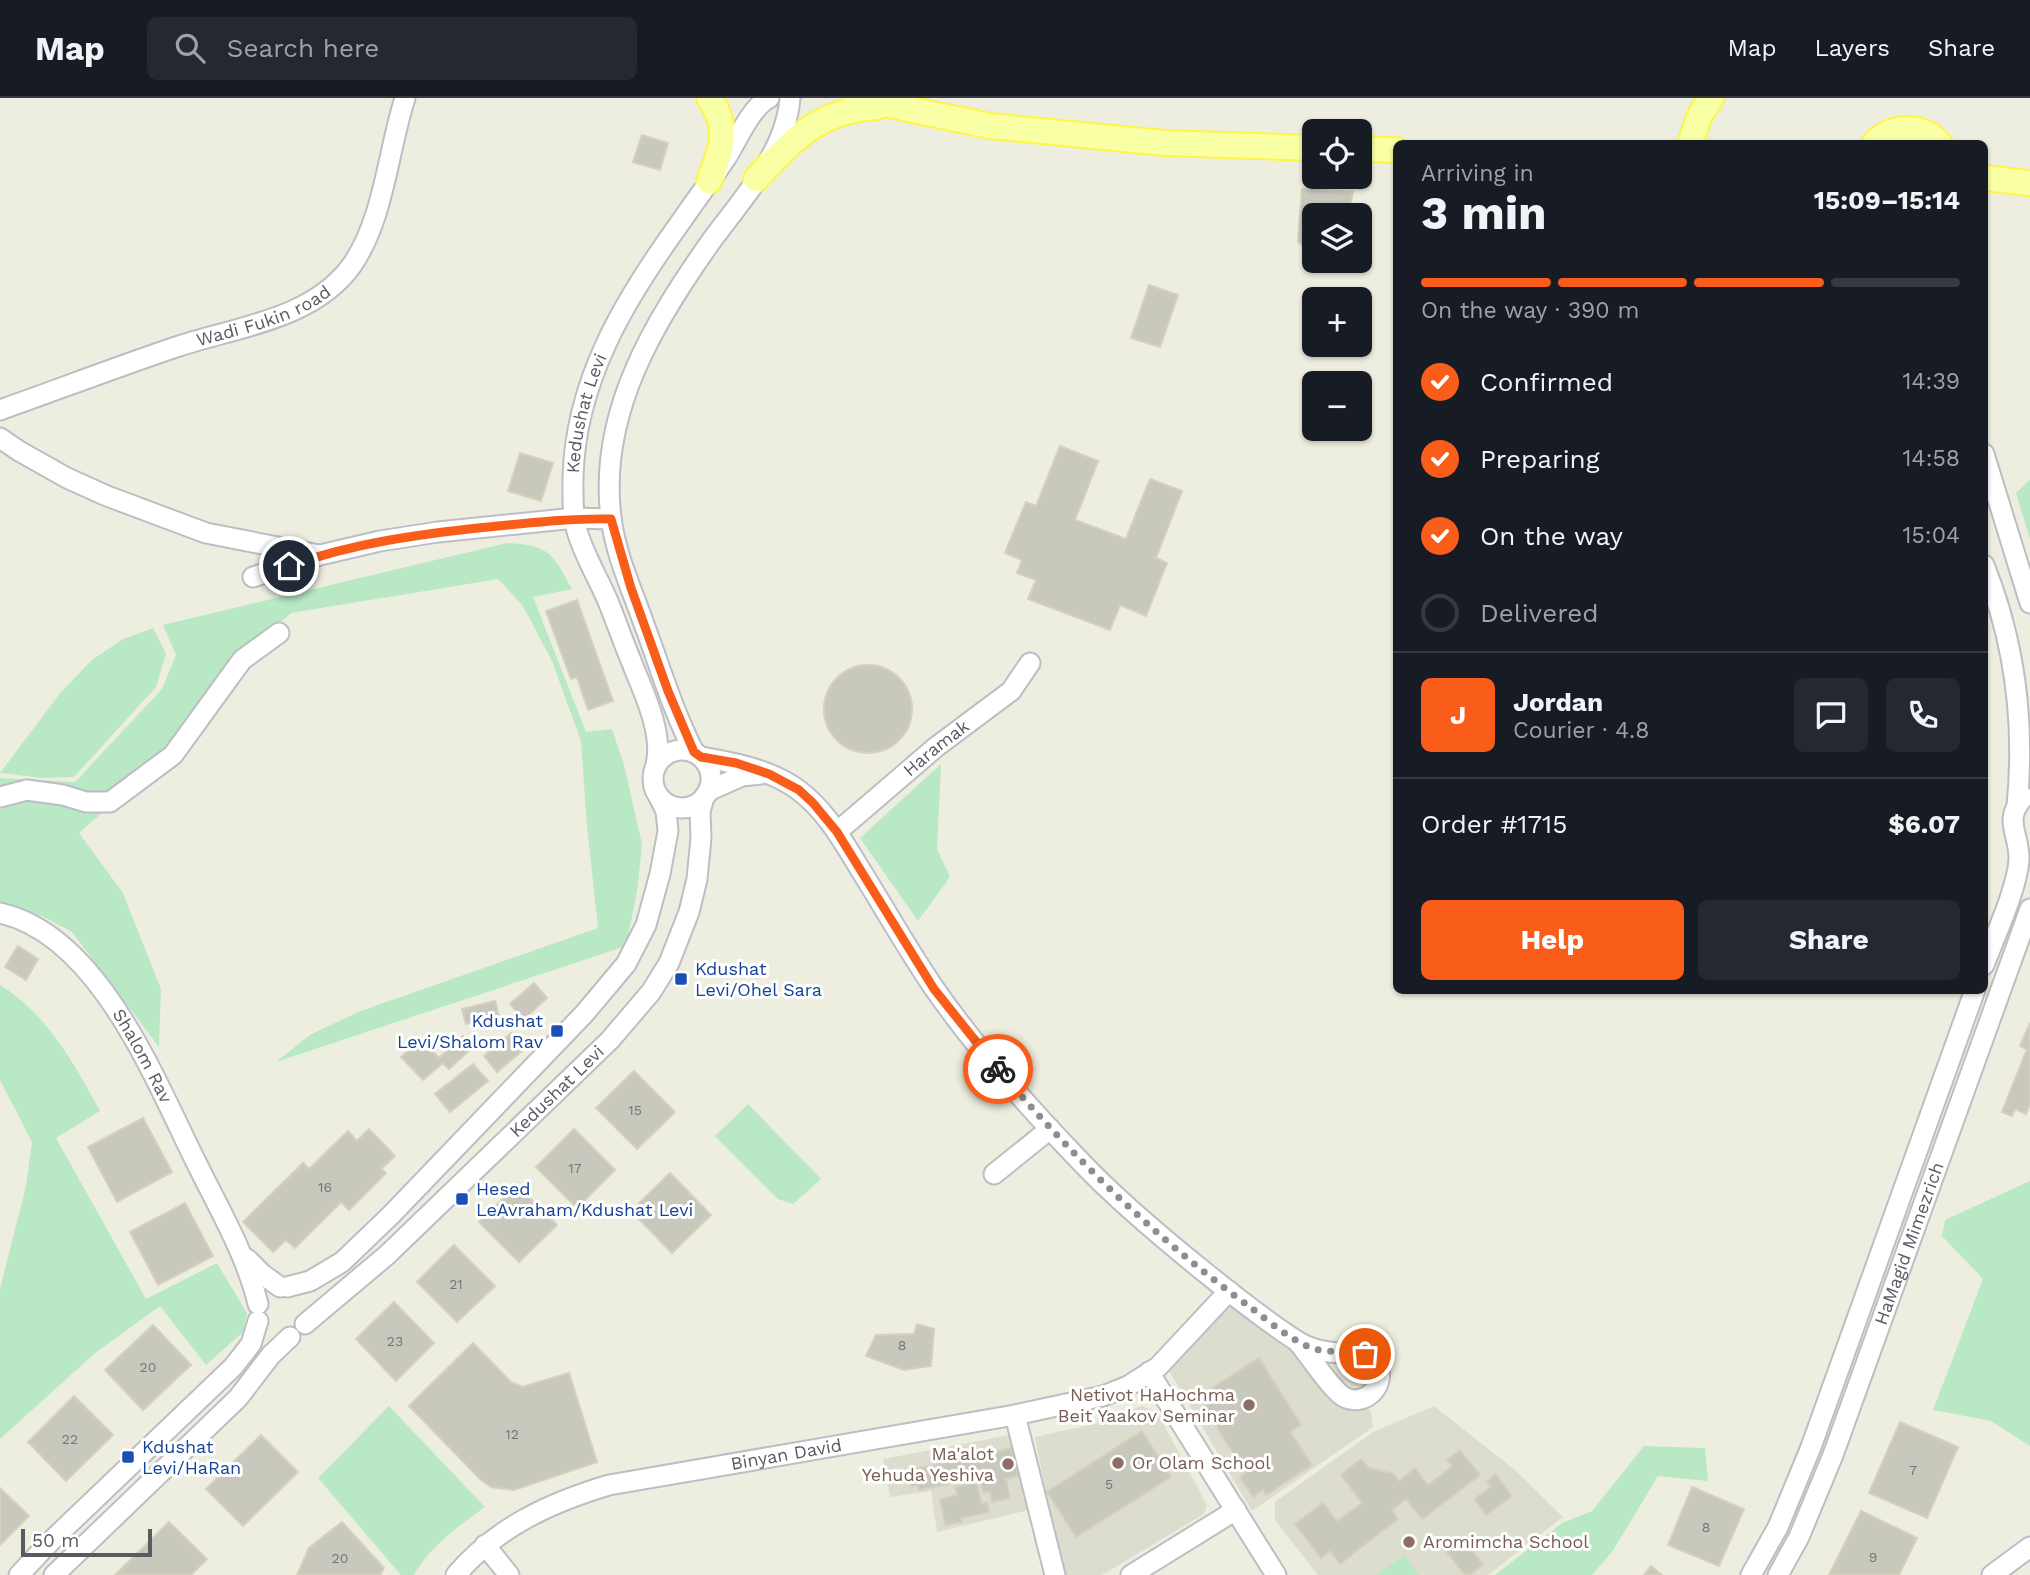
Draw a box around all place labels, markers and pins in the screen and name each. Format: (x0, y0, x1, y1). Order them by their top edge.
pin (259, 536, 319, 596)
place label: Kdushat Levi/Ohel Sara (695, 958, 822, 1000)
marker: Kdushat Levi/Ohel Sara (673, 971, 689, 987)
place label: Kdushat Levi/Shalom Rav (397, 1010, 544, 1052)
marker: Kdushat Levi/Shalom Rav (549, 1023, 565, 1039)
place label: Hesed LeAvraham/Kdushat Levi (476, 1178, 693, 1220)
marker: Hesed LeAvraham/Kdushat Levi (454, 1191, 470, 1207)
pin (1335, 1324, 1395, 1384)
place label: Netivot HaHochma Beit Yaakov Seminar (1058, 1384, 1235, 1426)
marker: Netivot HaHochma Beit Yaakov Seminar (1241, 1397, 1257, 1413)
place label: Kdushat Levi/HaRan (142, 1436, 241, 1478)
place label: Ma'alot Yehuda Yeshiva (862, 1443, 994, 1485)
marker: Kdushat Levi/HaRan (120, 1449, 136, 1465)
place label: Or Olam School (1132, 1452, 1271, 1473)
marker: Or Olam School (1110, 1455, 1126, 1471)
marker: Ma'alot Yehuda Yeshiva (1000, 1456, 1016, 1472)
place label: Aromimcha School (1423, 1531, 1589, 1552)
marker: Aromimcha School (1401, 1534, 1417, 1550)

